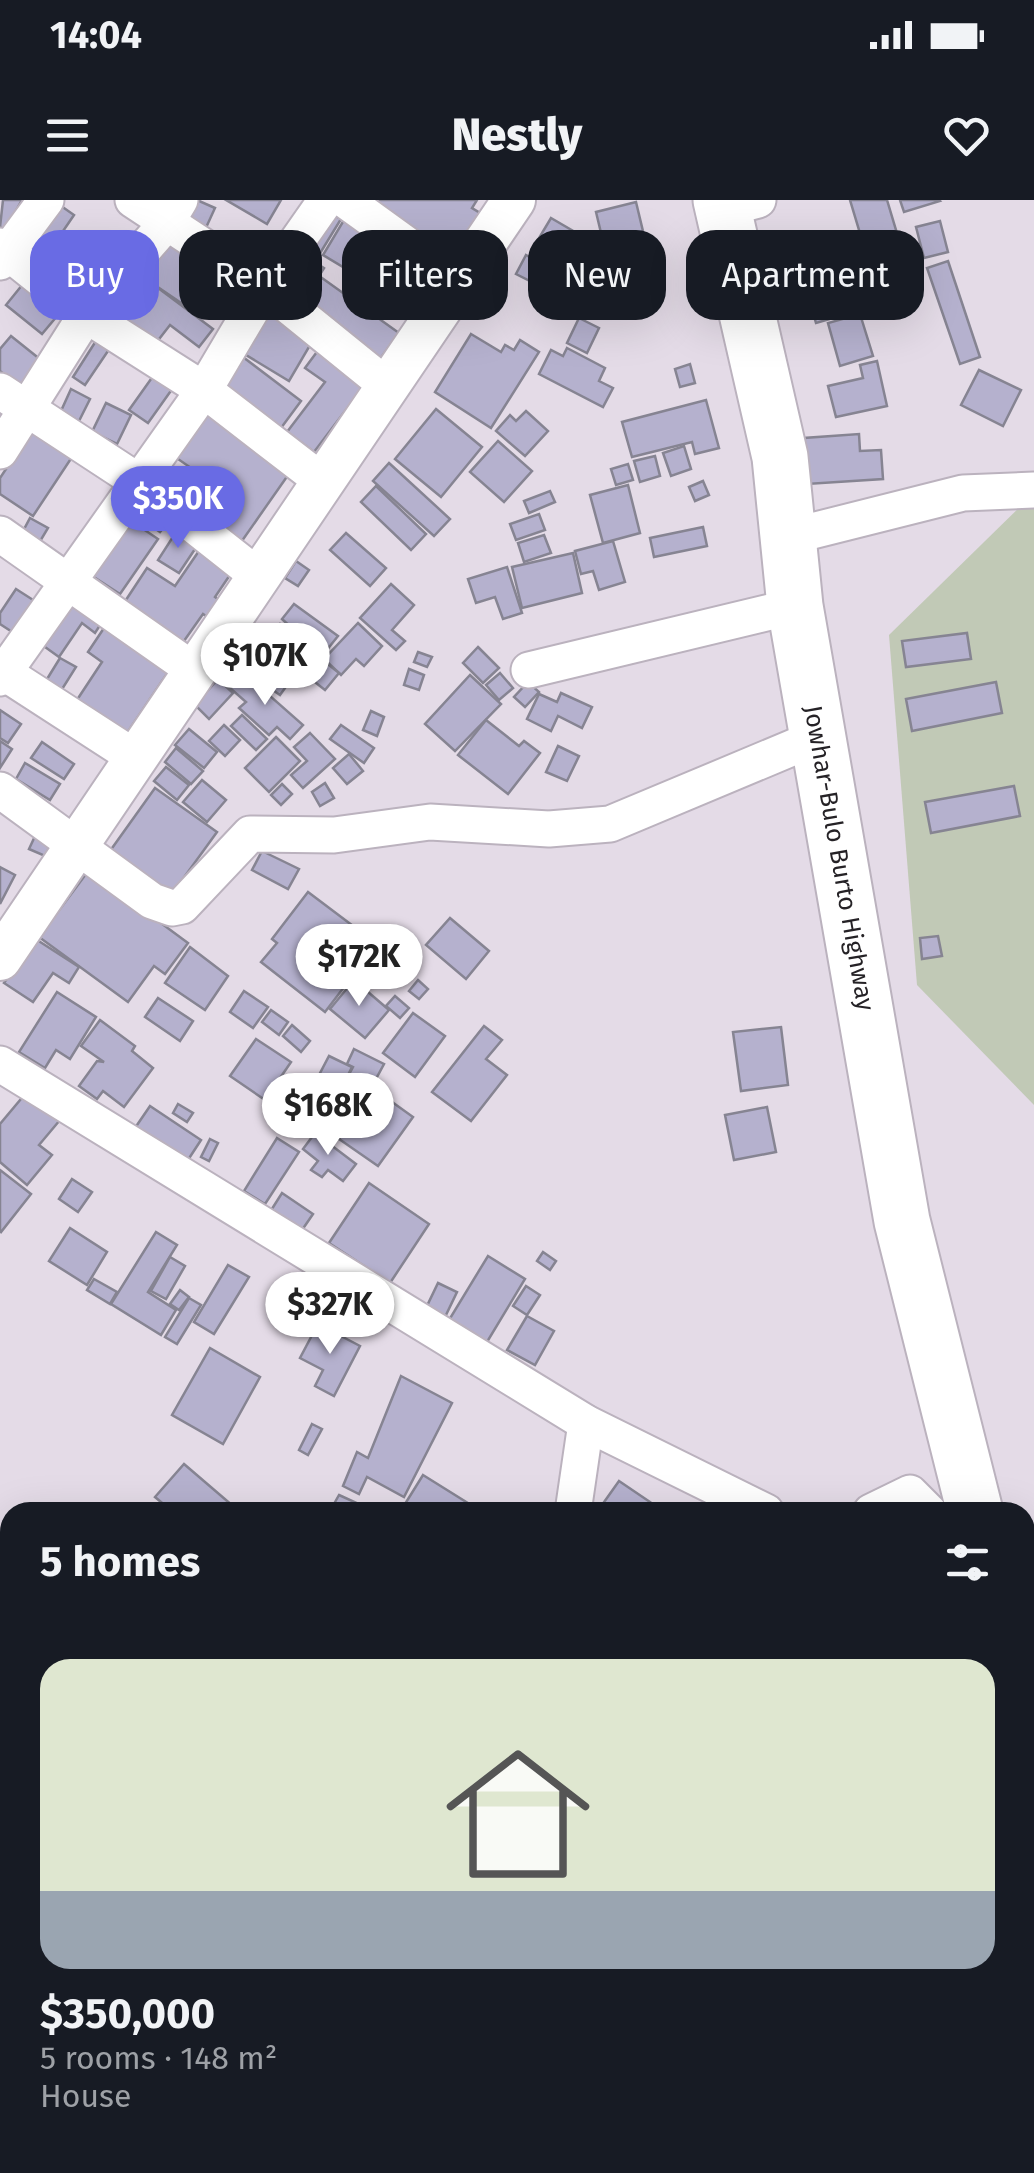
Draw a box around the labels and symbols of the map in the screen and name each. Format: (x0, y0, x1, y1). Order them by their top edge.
pin: $350K (108, 466, 248, 551)
pin: $107K (195, 623, 335, 708)
street label: Jowhar-Bulo Burto Highway (797, 703, 881, 1014)
pin: $172K (289, 924, 429, 1009)
pin: $168K (258, 1073, 398, 1158)
pin: $327K (260, 1272, 400, 1357)

